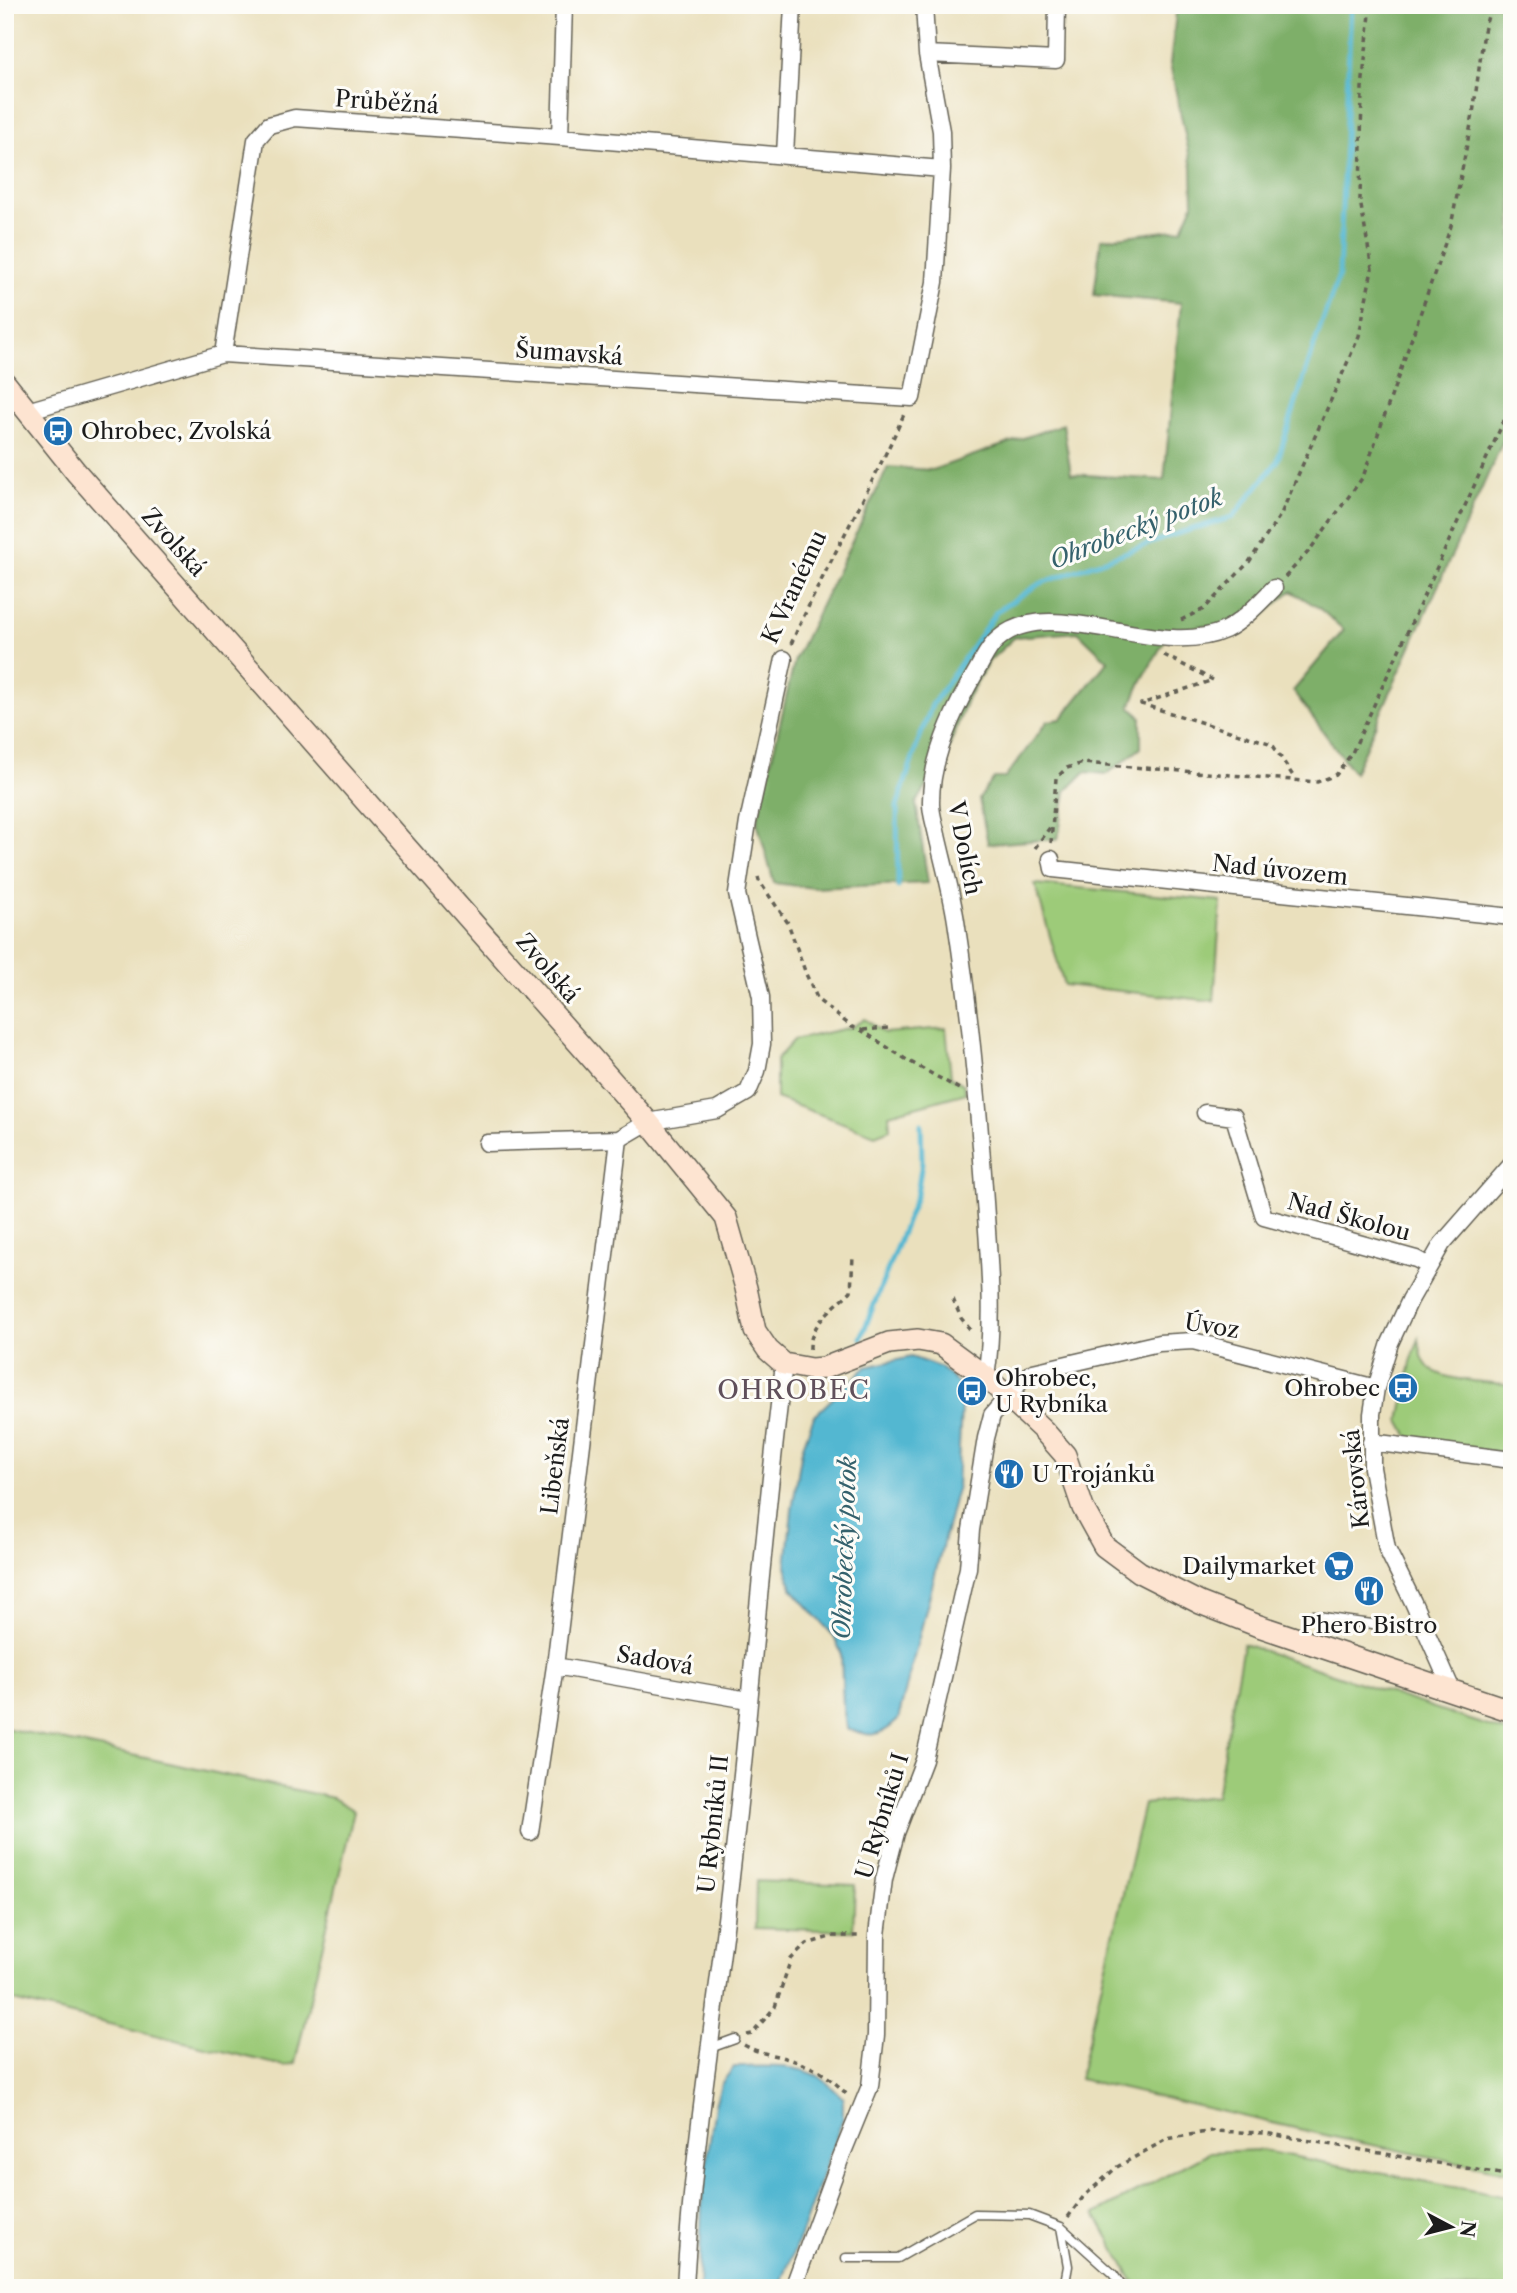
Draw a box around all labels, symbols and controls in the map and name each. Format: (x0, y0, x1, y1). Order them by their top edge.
street label: Průběžná (334, 84, 441, 120)
street label: Šumavská (514, 335, 625, 371)
bus stop icon: Ohrobec, Zvolská (41, 414, 75, 448)
place label: Ohrobec, Zvolská (81, 417, 272, 445)
water label: Ohrobecký potok (1045, 482, 1227, 575)
street label: Zvolská (136, 502, 213, 583)
street label: K Vranému (756, 526, 832, 648)
street label: V Dolích (942, 798, 988, 897)
street label: Nad úvozem (1211, 849, 1349, 891)
street label: Zvolská (510, 928, 586, 1009)
street label: Nad Školou (1284, 1187, 1414, 1247)
street label: Úvoz (1183, 1308, 1241, 1344)
place label: Ohrobec, U Rybníka (995, 1364, 1109, 1418)
bus stop icon: Ohrobec (1386, 1371, 1420, 1405)
district label: OHROBEC (717, 1374, 871, 1406)
bus stop icon: Ohrobec, U Rybníka (955, 1374, 989, 1408)
place label: Ohrobec (1284, 1374, 1380, 1402)
street label: Libeňská (535, 1415, 575, 1516)
street label: Károvská (1337, 1427, 1375, 1530)
water label: Ohrobecký potok (827, 1455, 862, 1640)
restaurant icon: U Trojánků (992, 1457, 1026, 1491)
place label: U Trojánků (1032, 1460, 1155, 1488)
supermarket icon: Dailymarket (1322, 1549, 1356, 1583)
place label: Dailymarket (1182, 1552, 1316, 1580)
restaurant icon: Phero Bistro (1352, 1574, 1386, 1608)
place label: Phero Bistro (1301, 1611, 1437, 1639)
street label: Sadová (615, 1640, 696, 1681)
street label: U Rybníků I (850, 1750, 914, 1882)
street label: U Rybníků II (692, 1753, 734, 1895)
north arrow (1416, 2192, 1486, 2262)
text: N (1455, 2219, 1480, 2239)

